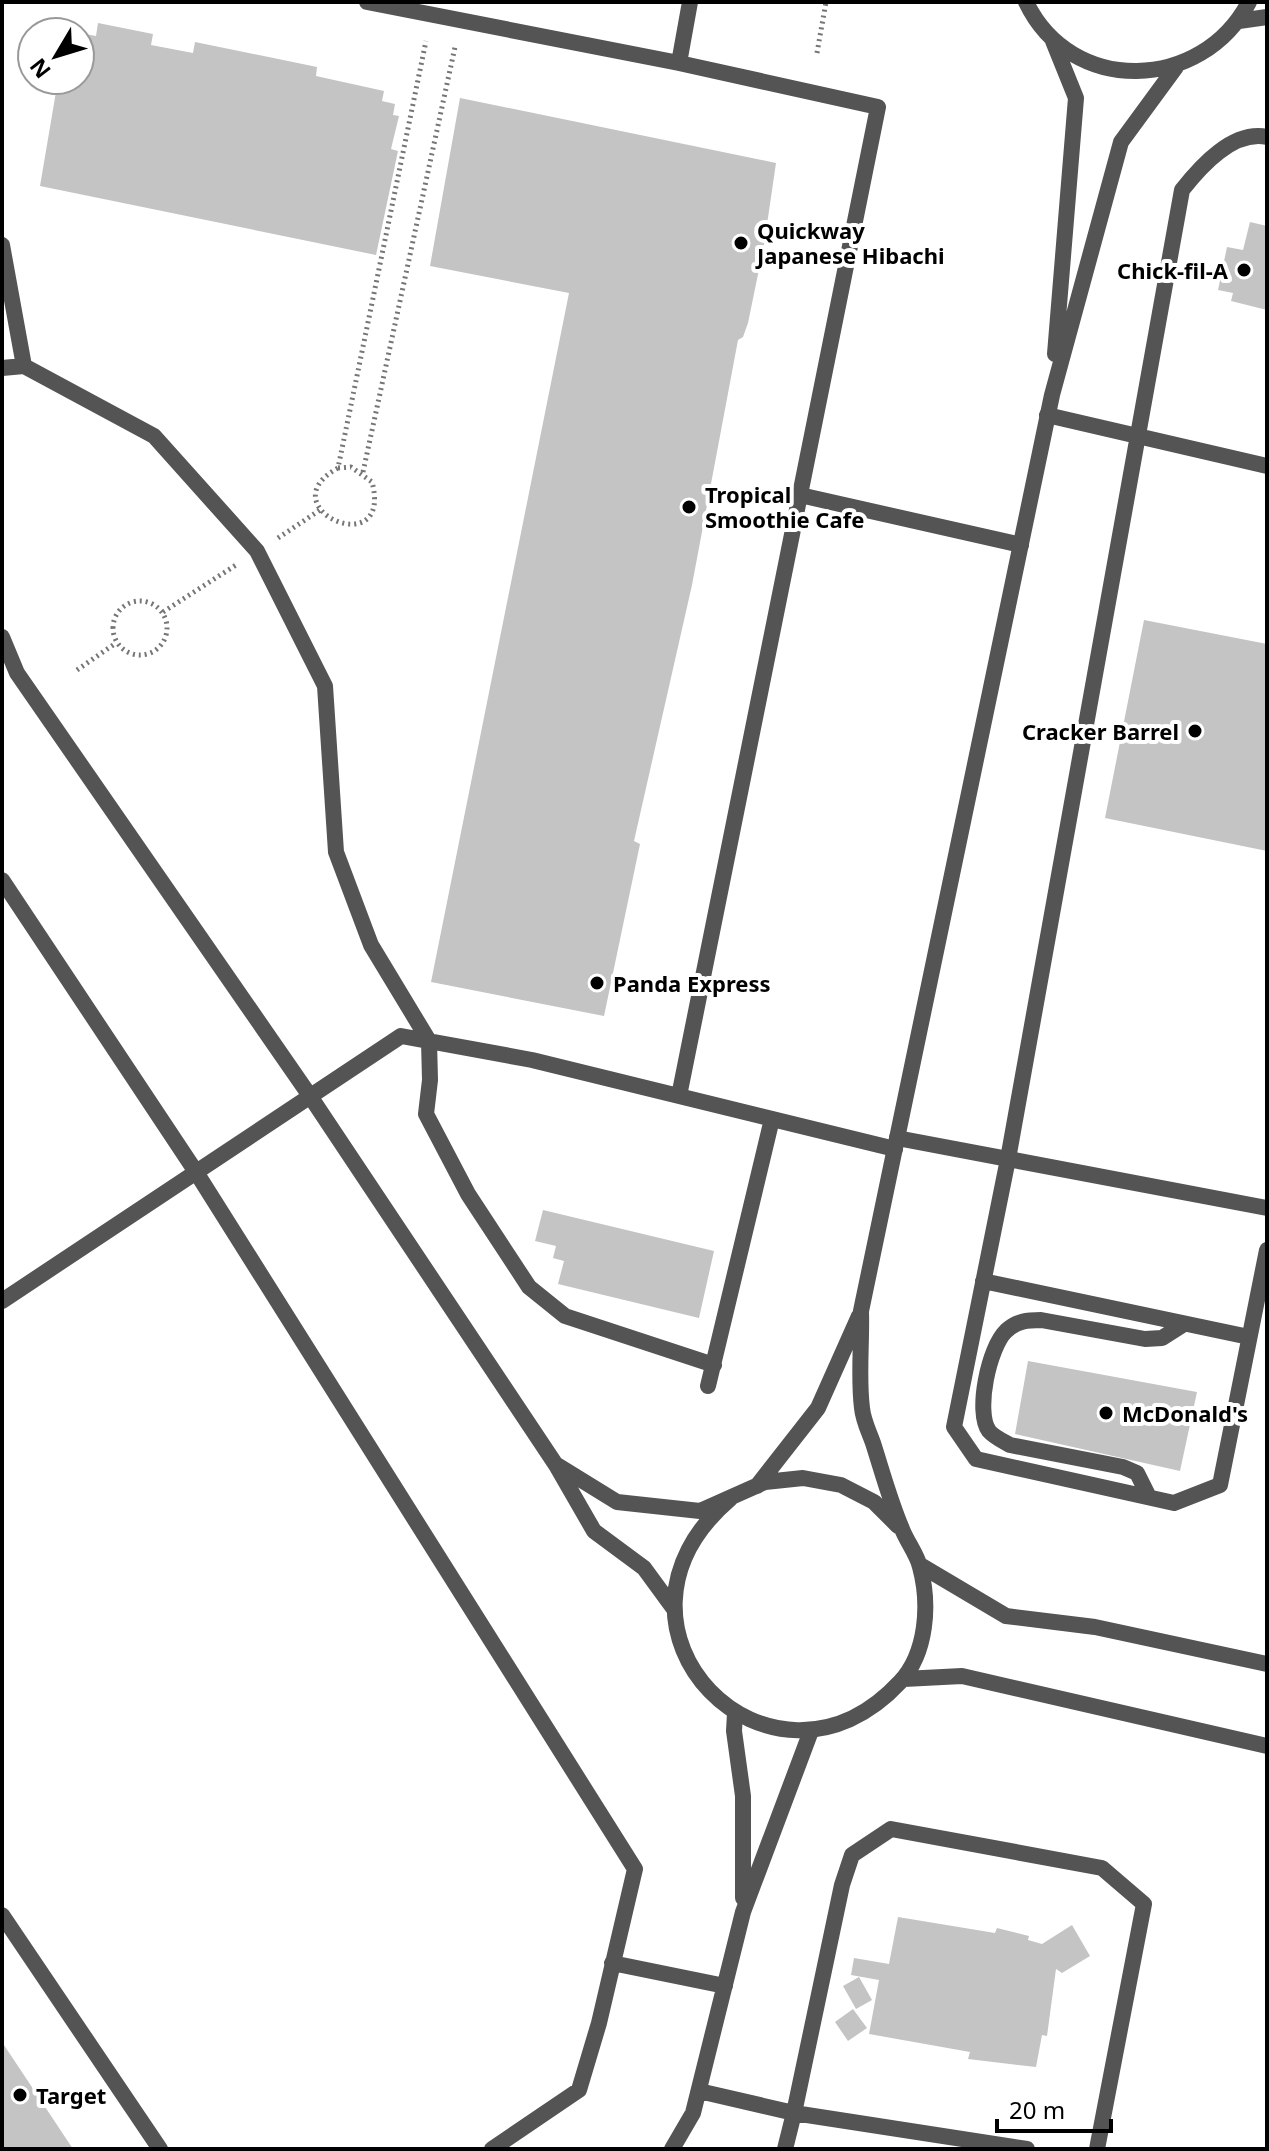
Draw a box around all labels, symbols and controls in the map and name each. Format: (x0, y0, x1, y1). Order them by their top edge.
north arrow (16, 16, 96, 96)
text: N (22, 53, 57, 85)
place label: Quickway Japanese Hibachi (755, 215, 945, 270)
marker: Quickway Japanese Hibachi (732, 234, 750, 252)
place label: Chick-fil-A (1117, 255, 1229, 285)
marker: Chick-fil-A (1235, 261, 1253, 279)
place label: Tropical Smoothie Cafe (705, 479, 864, 534)
marker: Tropical Smoothie Cafe (680, 498, 698, 516)
place label: Cracker Barrel (1022, 716, 1179, 746)
marker: Cracker Barrel (1186, 722, 1204, 740)
place label: Panda Express (613, 968, 771, 998)
marker: Panda Express (588, 974, 606, 992)
place label: McDonald's (1122, 1398, 1248, 1428)
marker: McDonald's (1097, 1404, 1115, 1422)
place label: Target (36, 2080, 106, 2110)
scale bar (997, 2083, 1111, 2133)
marker: Target (11, 2086, 29, 2104)
text: 20 m (1009, 2093, 1065, 2126)

